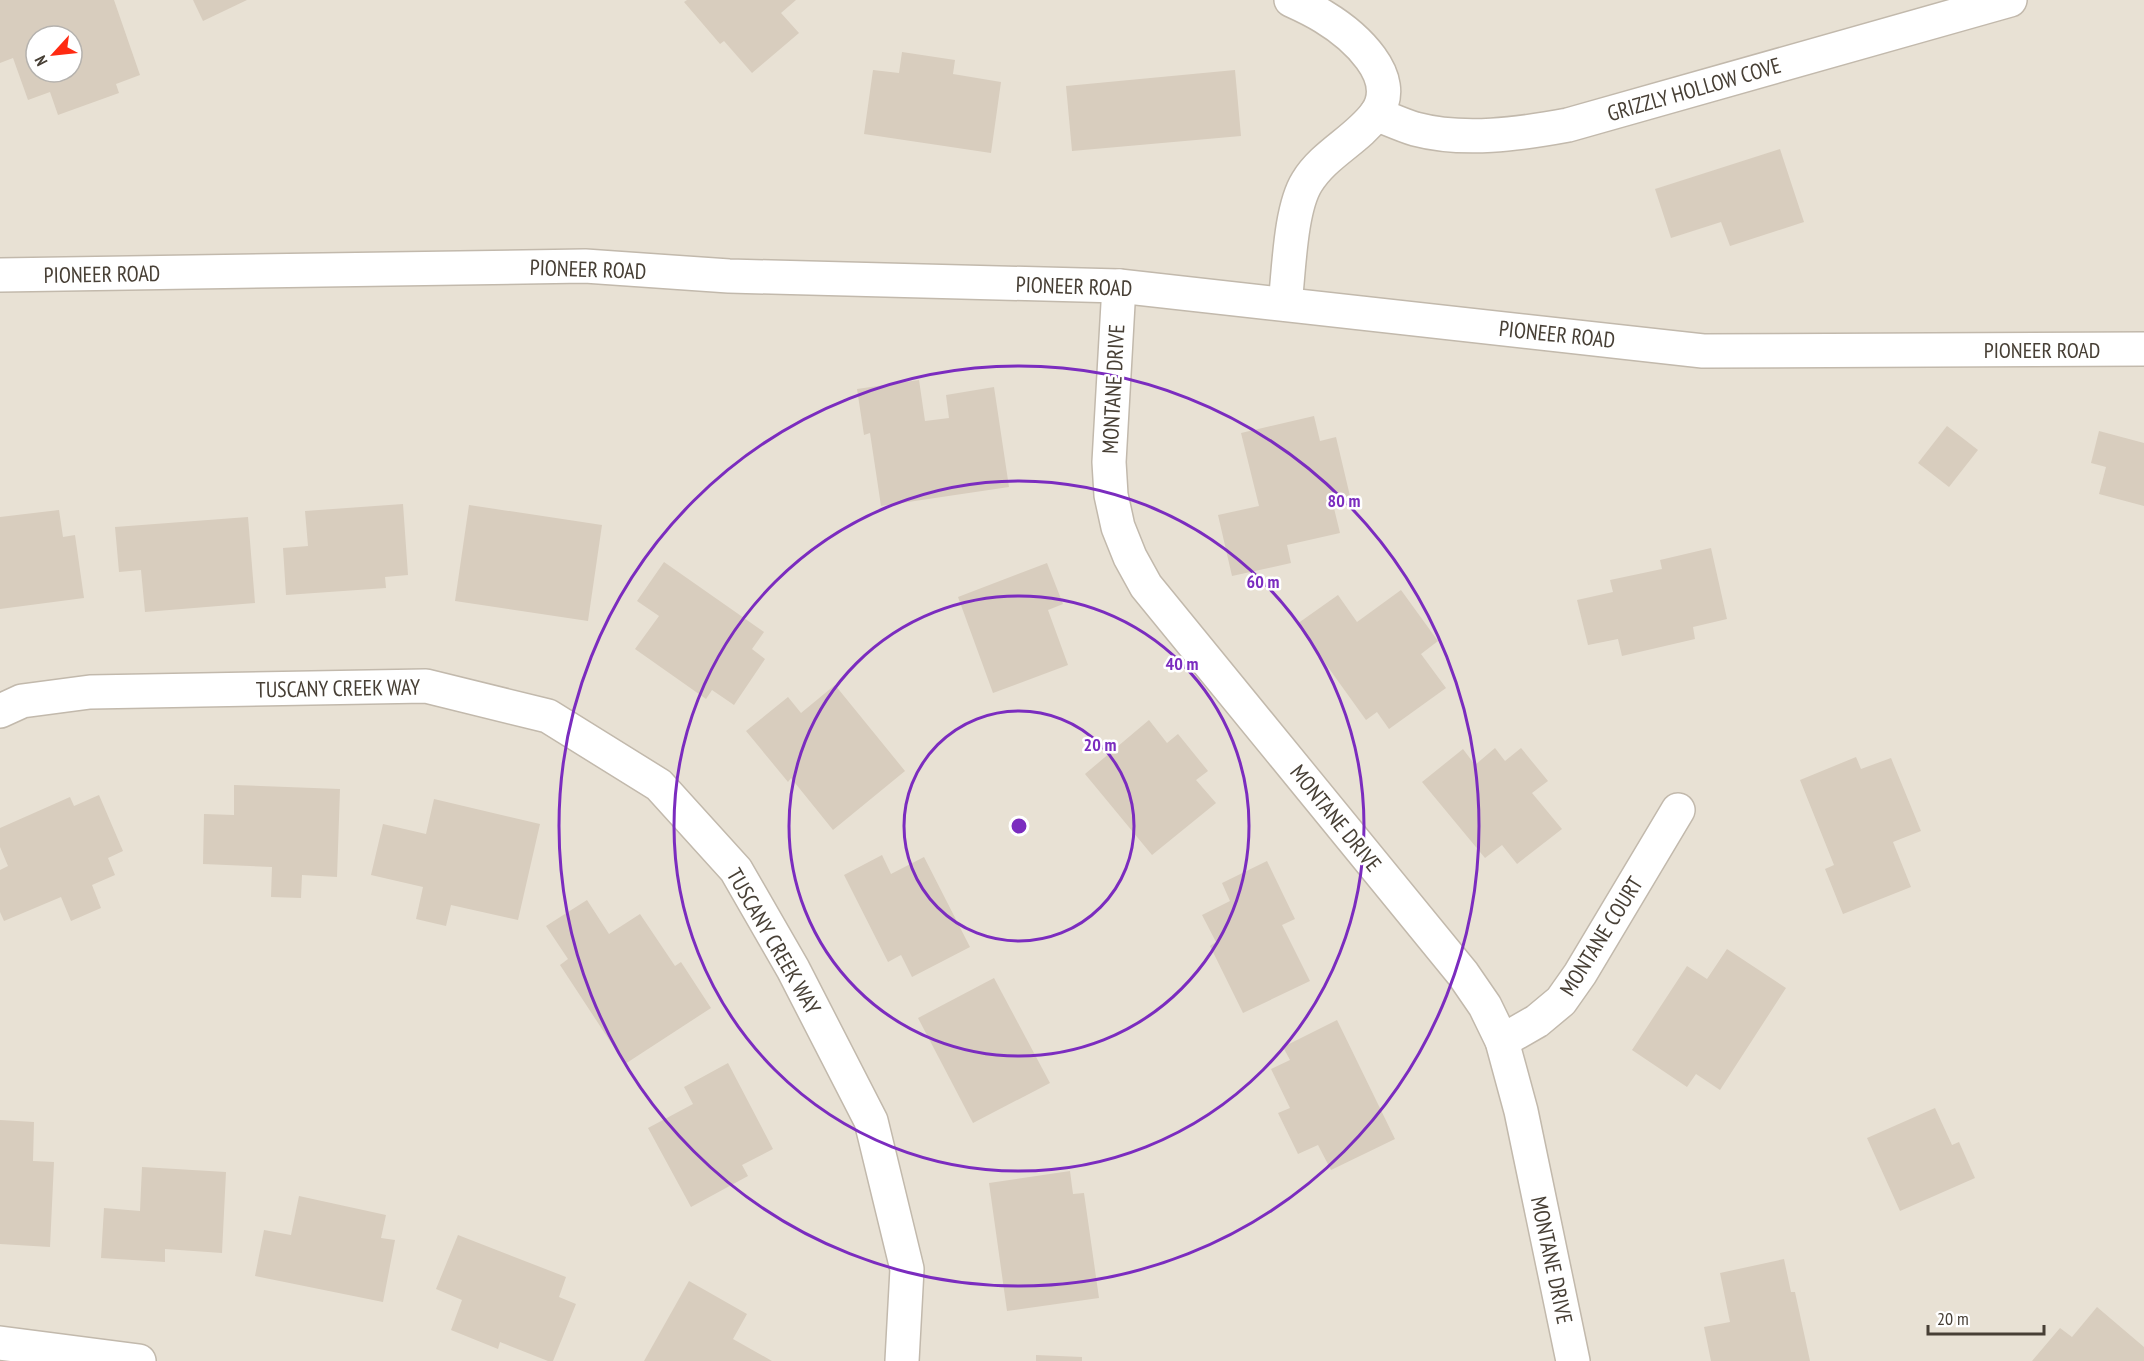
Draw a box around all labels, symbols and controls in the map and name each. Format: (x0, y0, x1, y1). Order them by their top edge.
north arrow (24, 24, 84, 84)
street label: GRIZZLY HOLLOW COVE (1604, 51, 1784, 127)
text: N (30, 52, 52, 69)
street label: PIONEER ROAD (529, 253, 647, 285)
street label: PIONEER ROAD (43, 259, 161, 289)
street label: PIONEER ROAD (1015, 270, 1133, 302)
street label: PIONEER ROAD (1498, 314, 1616, 354)
street label: MONTANE DRIVE (1096, 323, 1130, 455)
street label: PIONEER ROAD (1984, 336, 2100, 364)
text: 80 m (1328, 489, 1360, 512)
text: 60 m (1247, 570, 1279, 593)
text: 40 m (1166, 652, 1198, 675)
street label: TUSCANY CREEK WAY (256, 673, 420, 703)
text: 20 m (1084, 733, 1116, 756)
street label: MONTANE DRIVE (1284, 759, 1388, 877)
centre of rings (1009, 816, 1029, 836)
street label: TUSCANY CREEK WAY (721, 863, 827, 1019)
street label: MONTANE COURT (1553, 871, 1649, 1001)
street label: MONTANE DRIVE (1525, 1194, 1579, 1326)
scale bar (1928, 1298, 2044, 1336)
text: 20 m (1937, 1307, 1969, 1330)

